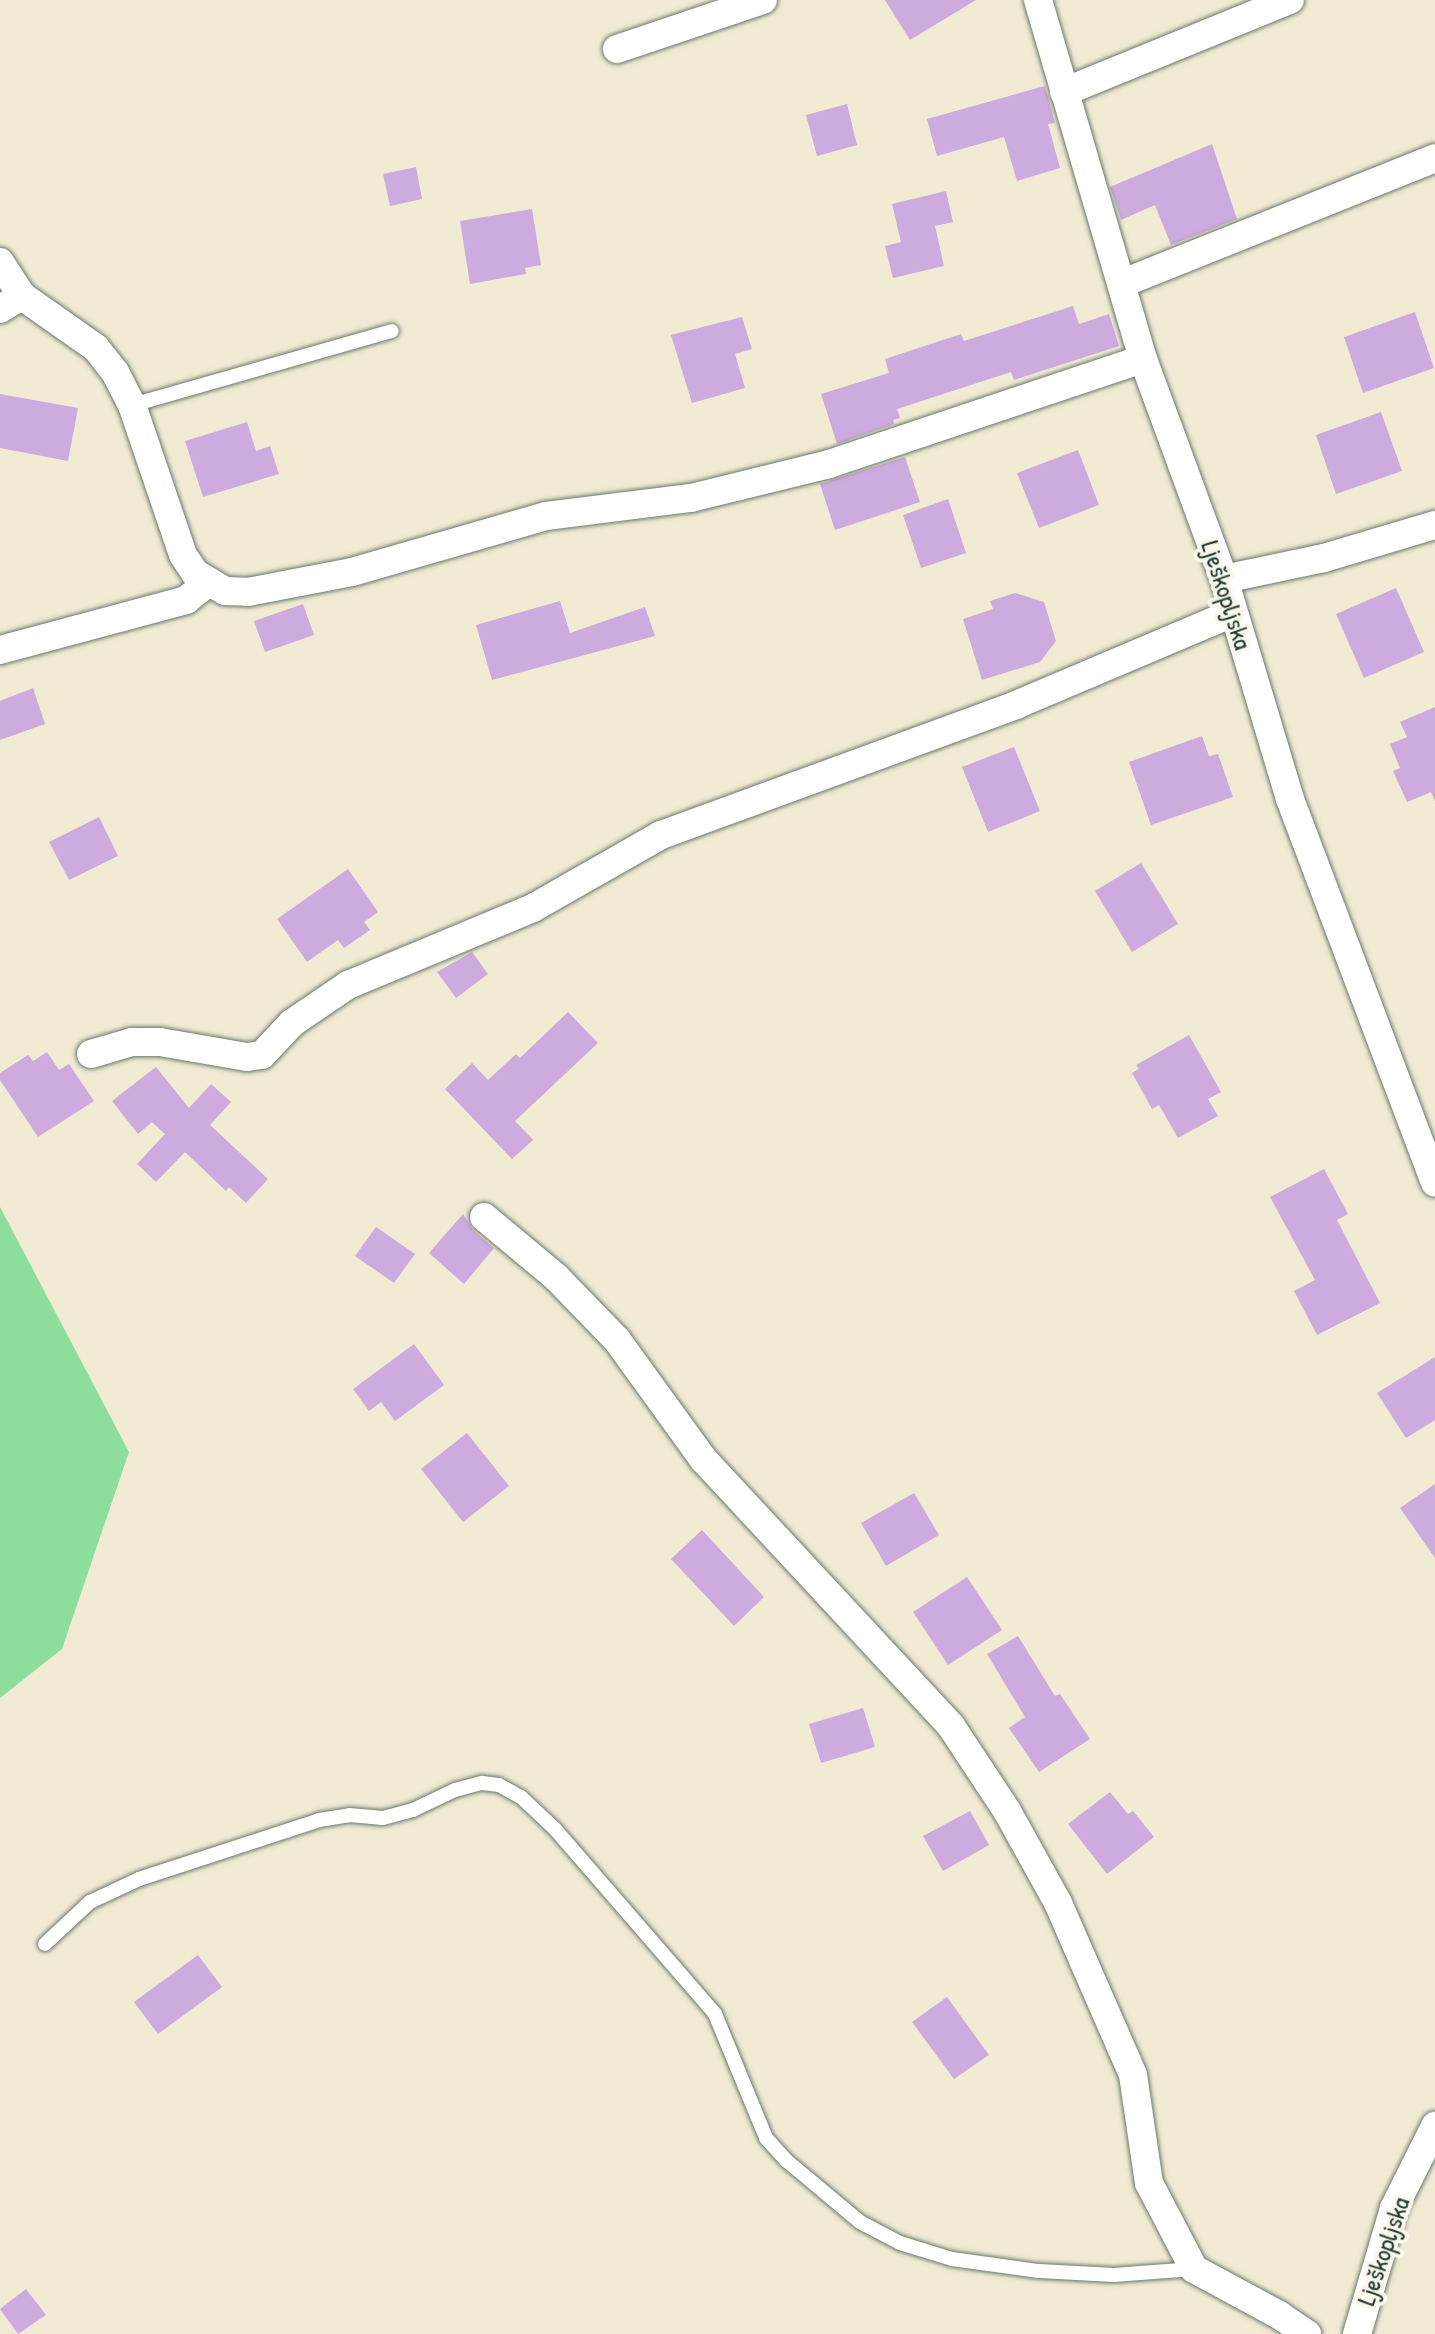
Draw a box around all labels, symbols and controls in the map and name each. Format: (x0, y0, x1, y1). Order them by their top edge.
street label: Lješkopljska (1195, 537, 1259, 653)
street label: Lješkopljska (1350, 2193, 1416, 2309)

